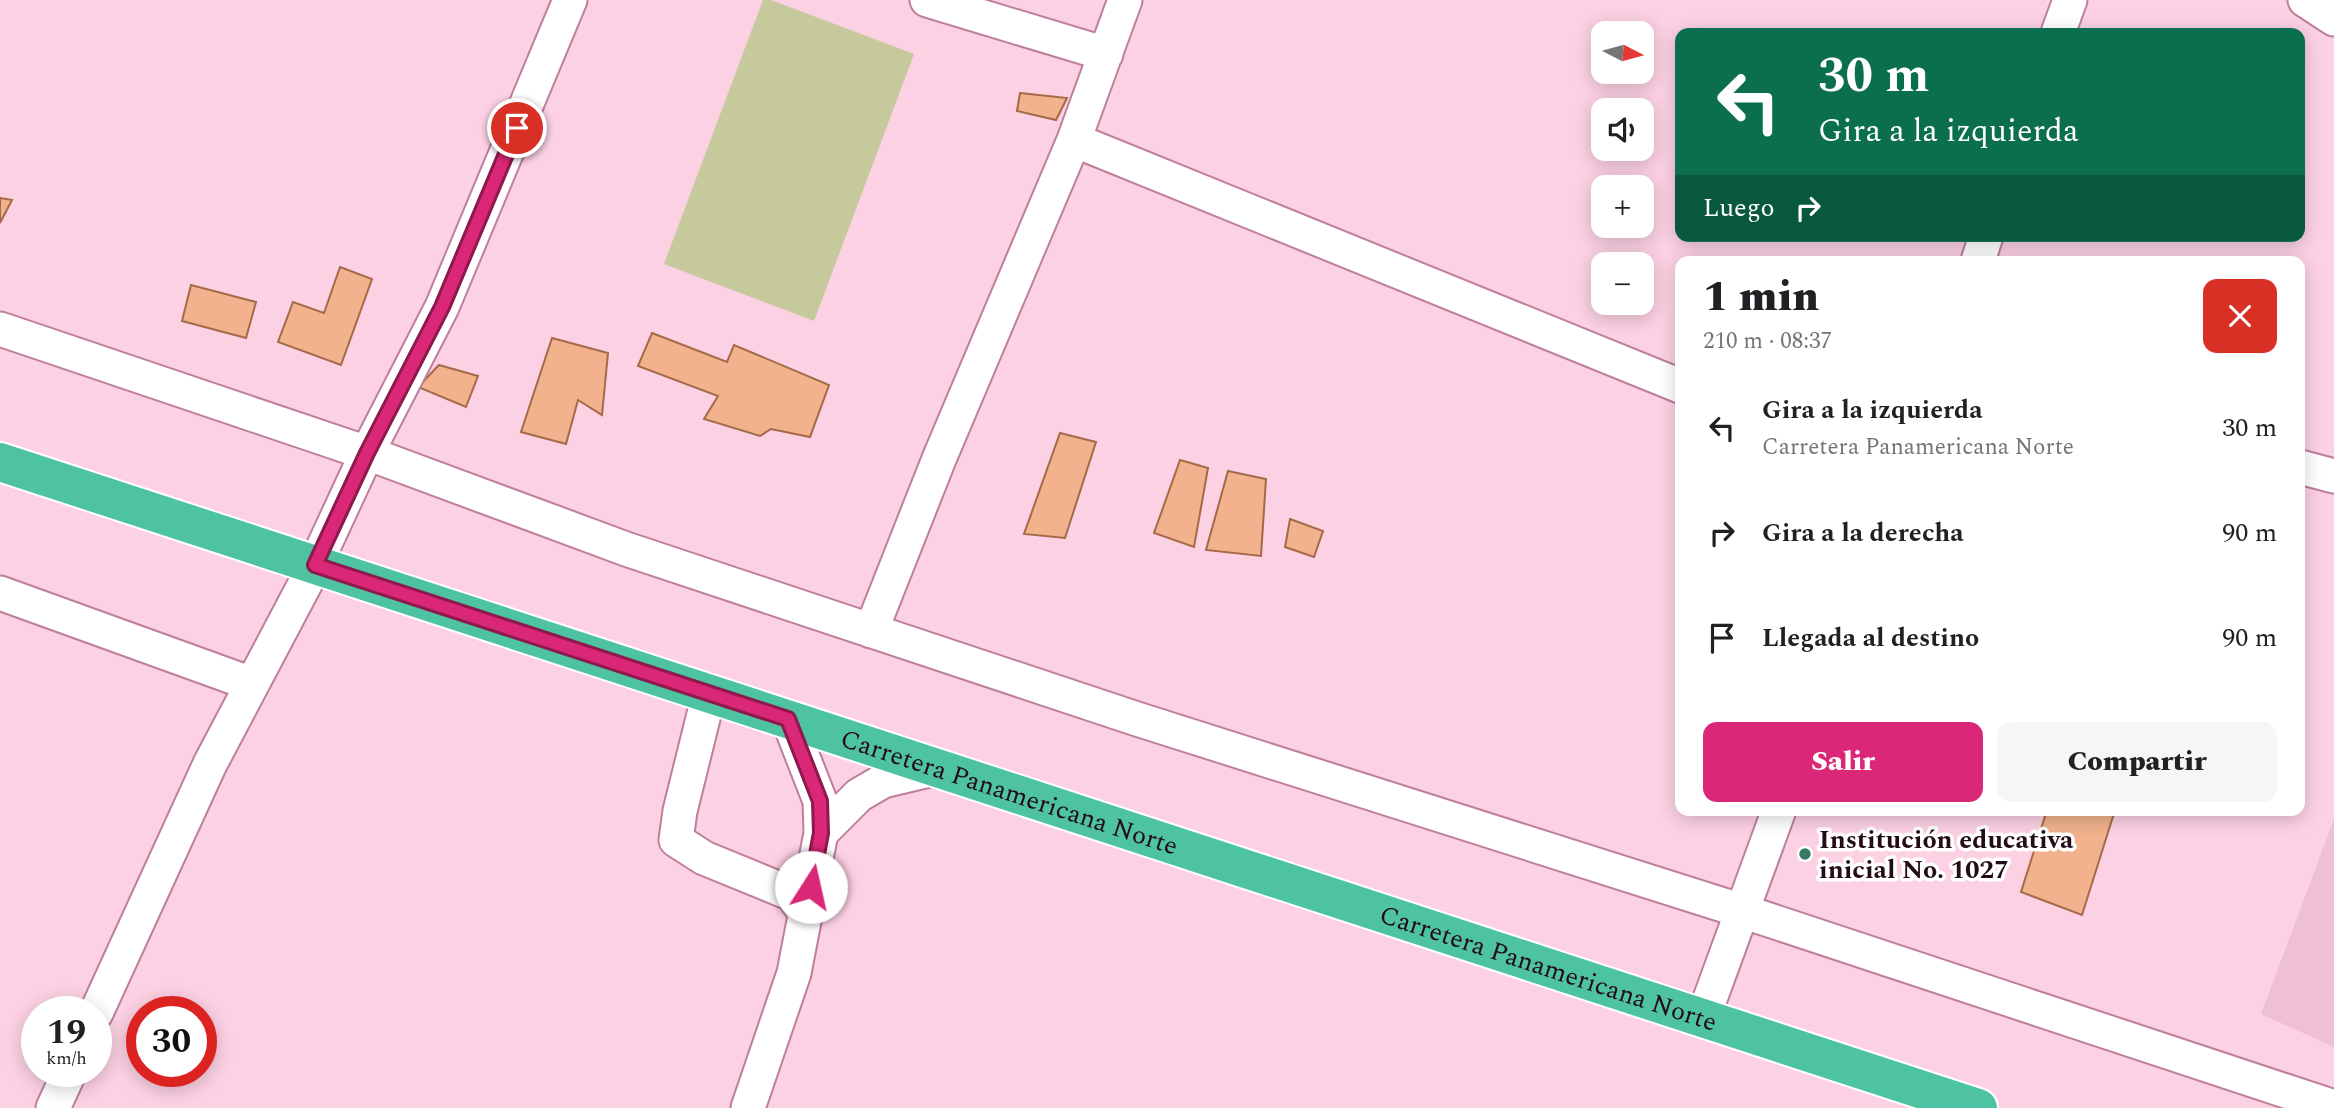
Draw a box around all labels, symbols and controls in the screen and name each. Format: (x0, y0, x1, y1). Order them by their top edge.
north arrow (1591, 21, 1654, 84)
map controls (1591, 21, 1654, 315)
text: 30 m (1818, 39, 1929, 114)
icon: left (1703, 56, 1794, 147)
pin (487, 98, 547, 158)
button: sound (1591, 98, 1654, 161)
text: Gira a la izquierda (1818, 107, 2079, 156)
icon: arrive (498, 109, 536, 147)
button: + (1591, 175, 1654, 238)
text: Luego (1703, 188, 1775, 228)
icon: right (1789, 189, 1827, 227)
button: − (1591, 252, 1654, 315)
text: 1 min (1703, 266, 1819, 329)
button: close (2203, 279, 2277, 353)
text: 210 m · 08:37 (1703, 324, 1832, 359)
text: Gira a la izquierda (1762, 390, 1983, 430)
text: 30 m (2222, 408, 2277, 448)
icon: left (1703, 409, 1741, 447)
text: Carretera Panamericana Norte (1762, 430, 2074, 465)
text: Gira a la derecha (1762, 513, 1964, 553)
text: 90 m (2222, 513, 2277, 553)
icon: right (1703, 514, 1741, 552)
text: Llegada al destino (1762, 618, 1979, 658)
text: 90 m (2222, 618, 2277, 658)
icon: arrive (1703, 619, 1741, 657)
street label: Carretera Panamericana Norte (835, 719, 1183, 866)
button: Salir (1703, 722, 1983, 802)
button: Compartir (1997, 722, 2277, 802)
place label: Institución educativa inicial No. 1027 (1819, 820, 2074, 890)
marker: Institución educativa inicial No. 1027 (1797, 846, 1813, 862)
position arrow (774, 850, 848, 924)
street label: Carretera Panamericana Norte (1374, 895, 1722, 1042)
speed limit sign: 30 (126, 996, 217, 1087)
text: 19 (47, 1006, 86, 1059)
text: km/h (46, 1045, 87, 1072)

